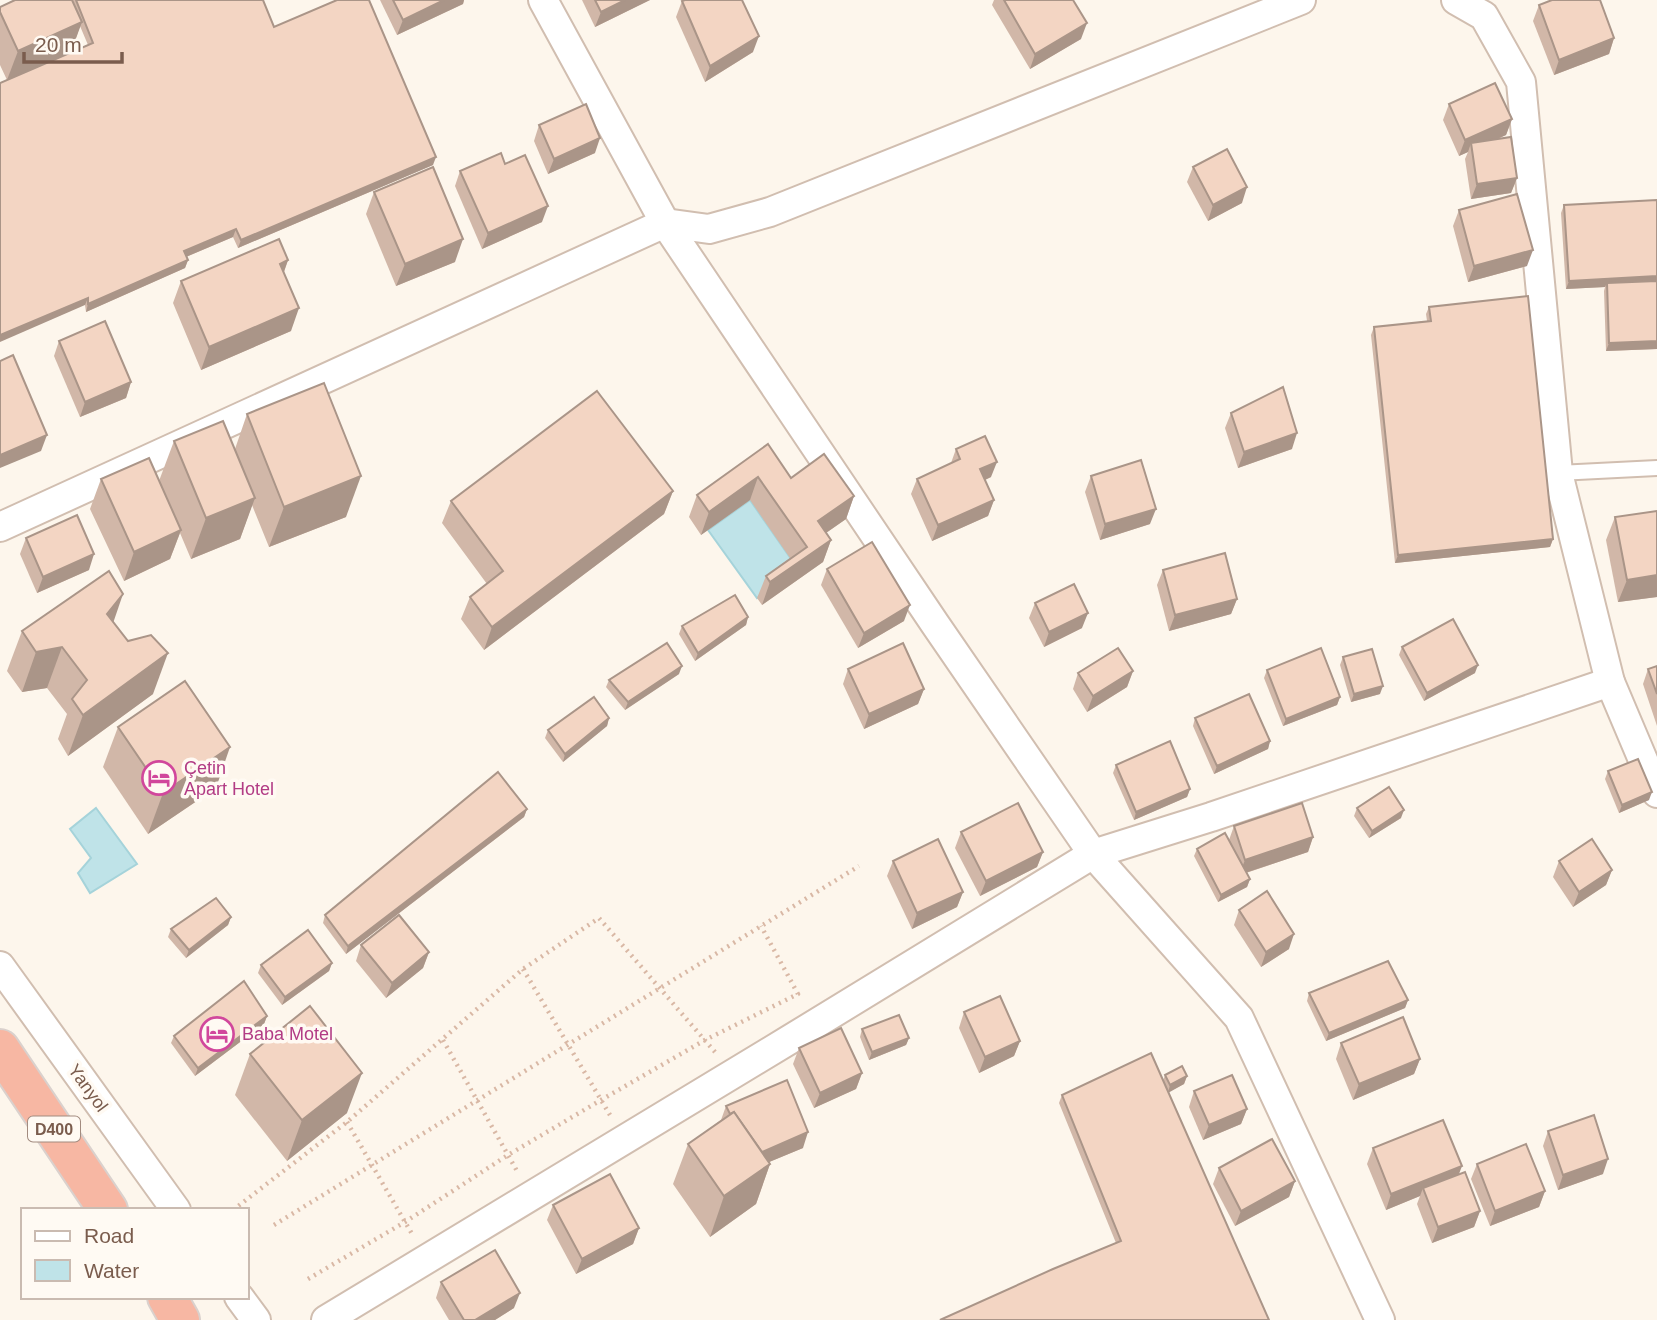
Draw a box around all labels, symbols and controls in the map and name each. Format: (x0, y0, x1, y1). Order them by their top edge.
scale bar (24, 21, 122, 65)
text: 20 m (35, 33, 82, 56)
place label: Çetin Apart Hotel (184, 758, 274, 799)
hotel icon: Çetin Apart Hotel (140, 759, 178, 797)
hotel icon: Baba Motel (198, 1015, 236, 1053)
place label: Baba Motel (242, 1024, 333, 1044)
street label: Yanyol (64, 1060, 112, 1116)
road number: D400 (28, 1116, 80, 1142)
legend (21, 1208, 248, 1299)
text: Road (84, 1224, 134, 1247)
text: Water (84, 1259, 139, 1282)

